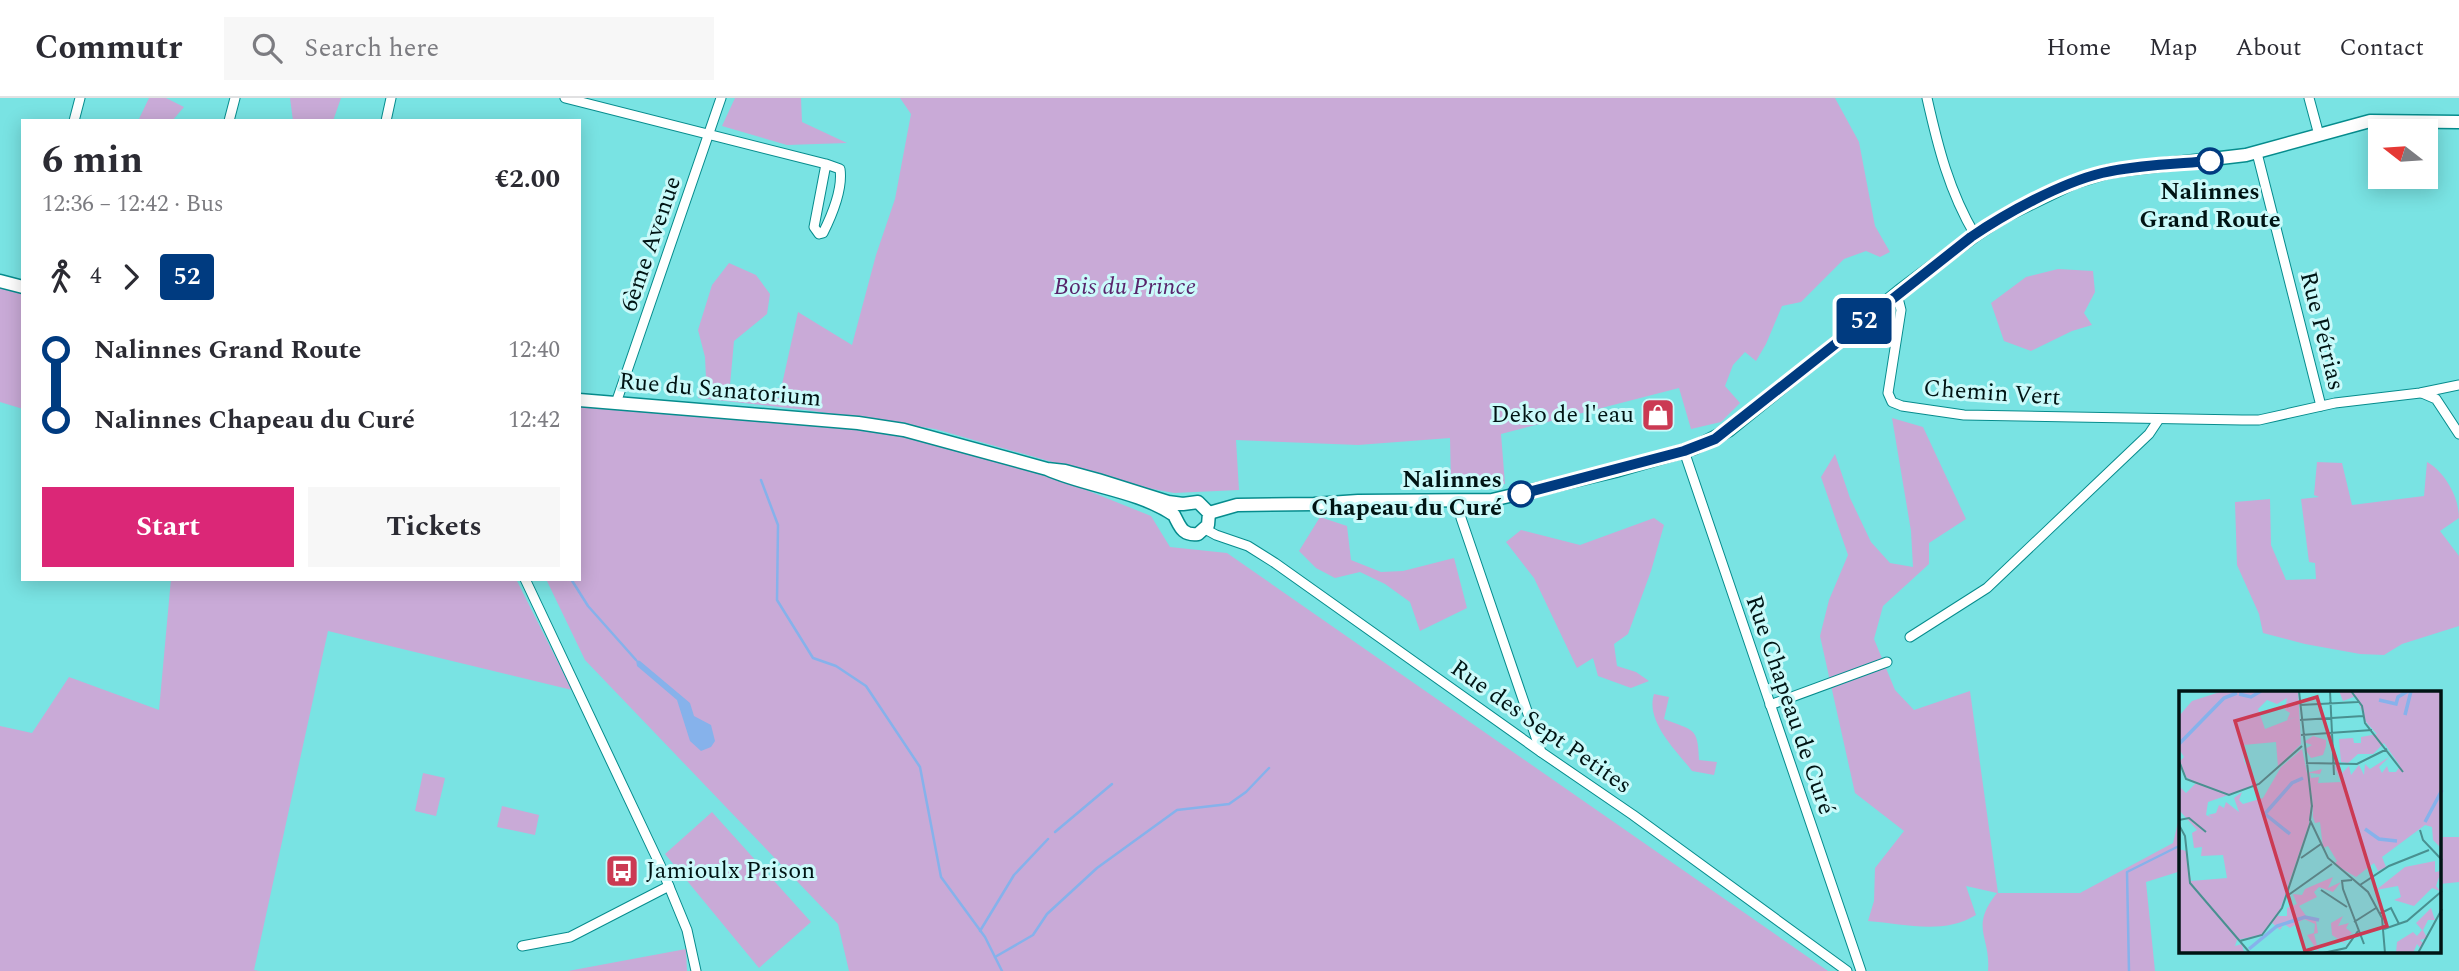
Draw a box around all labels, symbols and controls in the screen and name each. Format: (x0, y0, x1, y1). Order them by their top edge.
search box (224, 17, 714, 80)
text: Commutr (35, 23, 182, 73)
text: Search here (304, 28, 439, 68)
icon: search (248, 29, 286, 67)
text: Home (2046, 30, 2111, 66)
text: Map (2149, 30, 2197, 66)
text: About (2235, 30, 2301, 66)
text: Contact (2339, 30, 2424, 66)
north arrow (2368, 119, 2438, 189)
map controls (2368, 119, 2438, 189)
text: 6 min (42, 132, 143, 190)
marker: Nalinnes Grand Route (2197, 148, 2223, 174)
text: €2.00 (495, 159, 560, 199)
street label: 6ème Avenue (611, 171, 691, 317)
place label: Nalinnes Grand Route (2139, 174, 2281, 238)
text: 12:36 – 12:42 · Bus (42, 187, 224, 222)
icon: walk (42, 258, 80, 296)
icon: forward (112, 258, 150, 296)
text: 4 (90, 259, 102, 294)
text: 52 (174, 259, 200, 295)
street label: Rue Pétrias (2290, 268, 2354, 394)
park label: Bois du Prince (1054, 269, 1196, 305)
line badge: 52 (1832, 298, 1896, 344)
text: 52 (1851, 303, 1877, 339)
text: Nalinnes Grand Route (94, 330, 362, 370)
text: 12:40 (508, 333, 560, 368)
street label: Rue du Sanatorium (617, 363, 823, 417)
street label: Chemin Vert (1922, 370, 2062, 416)
shop icon: Deko de l'eau (1639, 396, 1677, 434)
place label: Deko de l'eau (1491, 397, 1634, 433)
text: Nalinnes Chapeau du Curé (94, 400, 415, 440)
text: 12:42 (508, 403, 560, 438)
place label: Nalinnes Chapeau du Curé (1311, 462, 1502, 526)
marker: Nalinnes Chapeau du Curé (1508, 481, 1534, 507)
button: Start (42, 487, 294, 567)
button: Tickets (308, 487, 560, 567)
street label: Rue Chapeau de Curé (1736, 591, 1844, 819)
street label: Rue des Sept Petites (1443, 651, 1639, 803)
inset map (2179, 691, 2442, 954)
bus stop icon: Jamioulx Prison (603, 852, 641, 890)
place label: Jamioulx Prison (646, 853, 815, 889)

